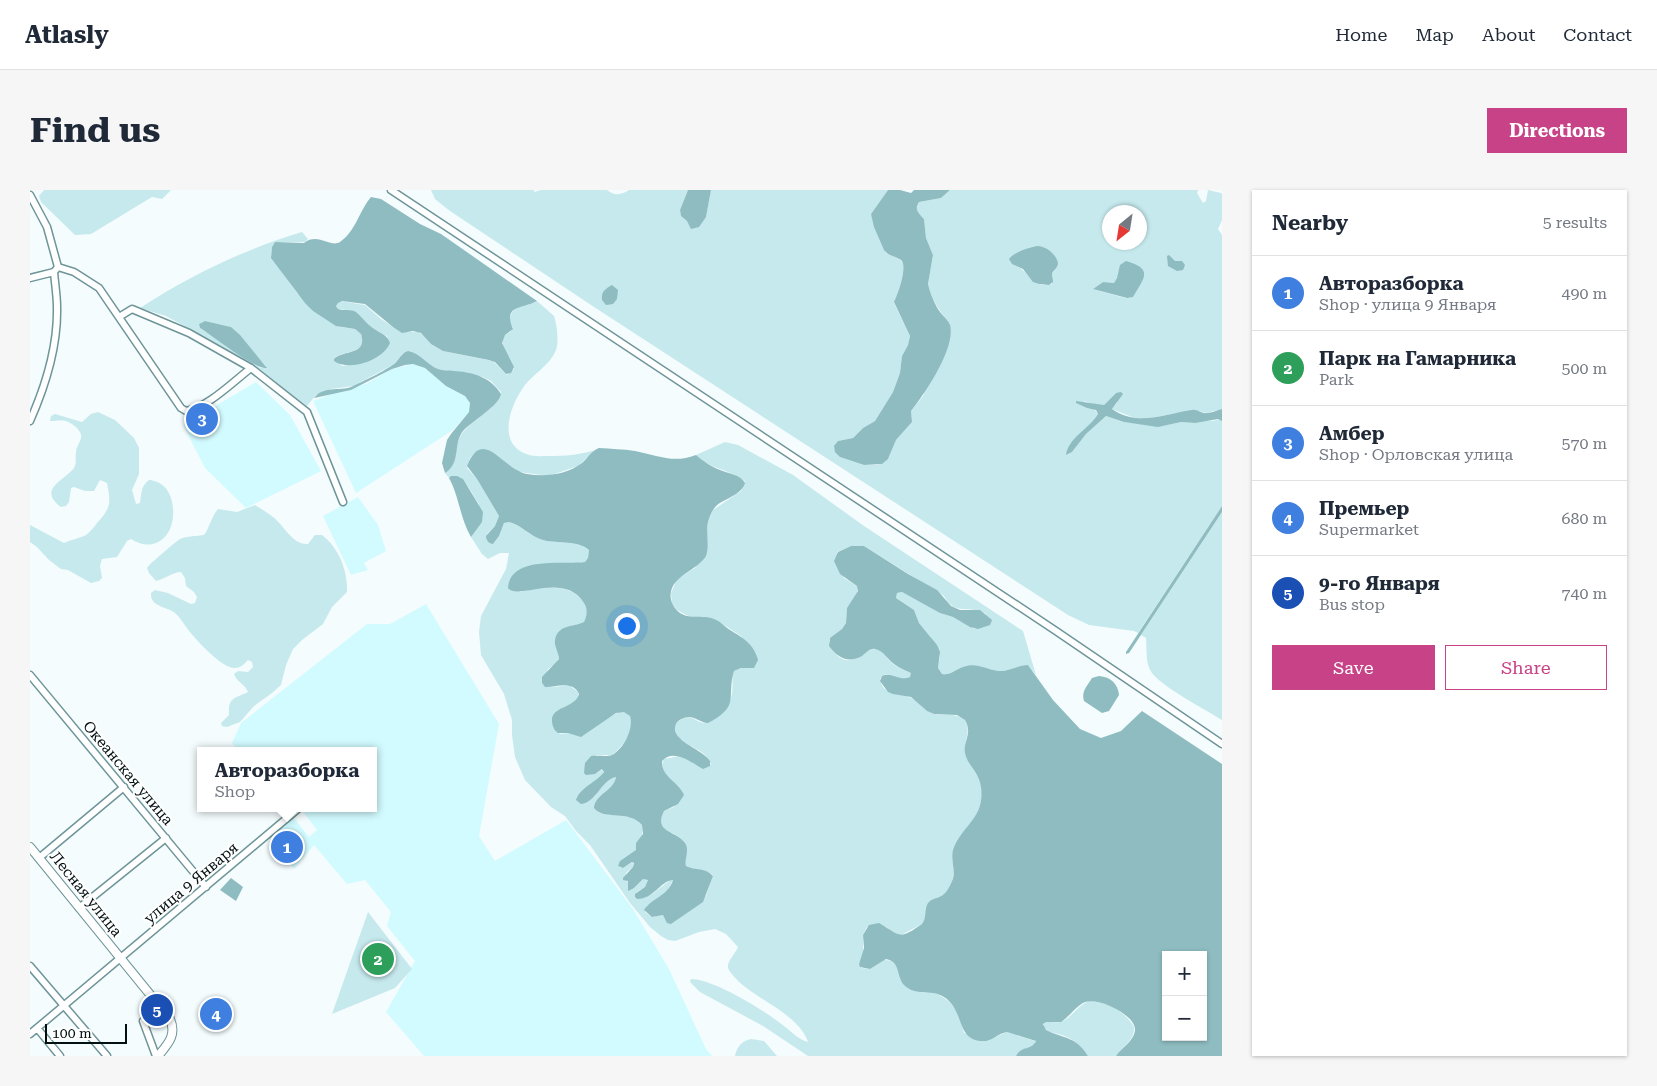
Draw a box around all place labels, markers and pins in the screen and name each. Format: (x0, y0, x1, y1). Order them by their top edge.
pin: 3 (186, 400, 218, 438)
pin: 1 (271, 828, 303, 866)
pin: 2 (362, 940, 394, 978)
pin: 5 (141, 991, 173, 1029)
pin: 4 (200, 995, 232, 1033)

